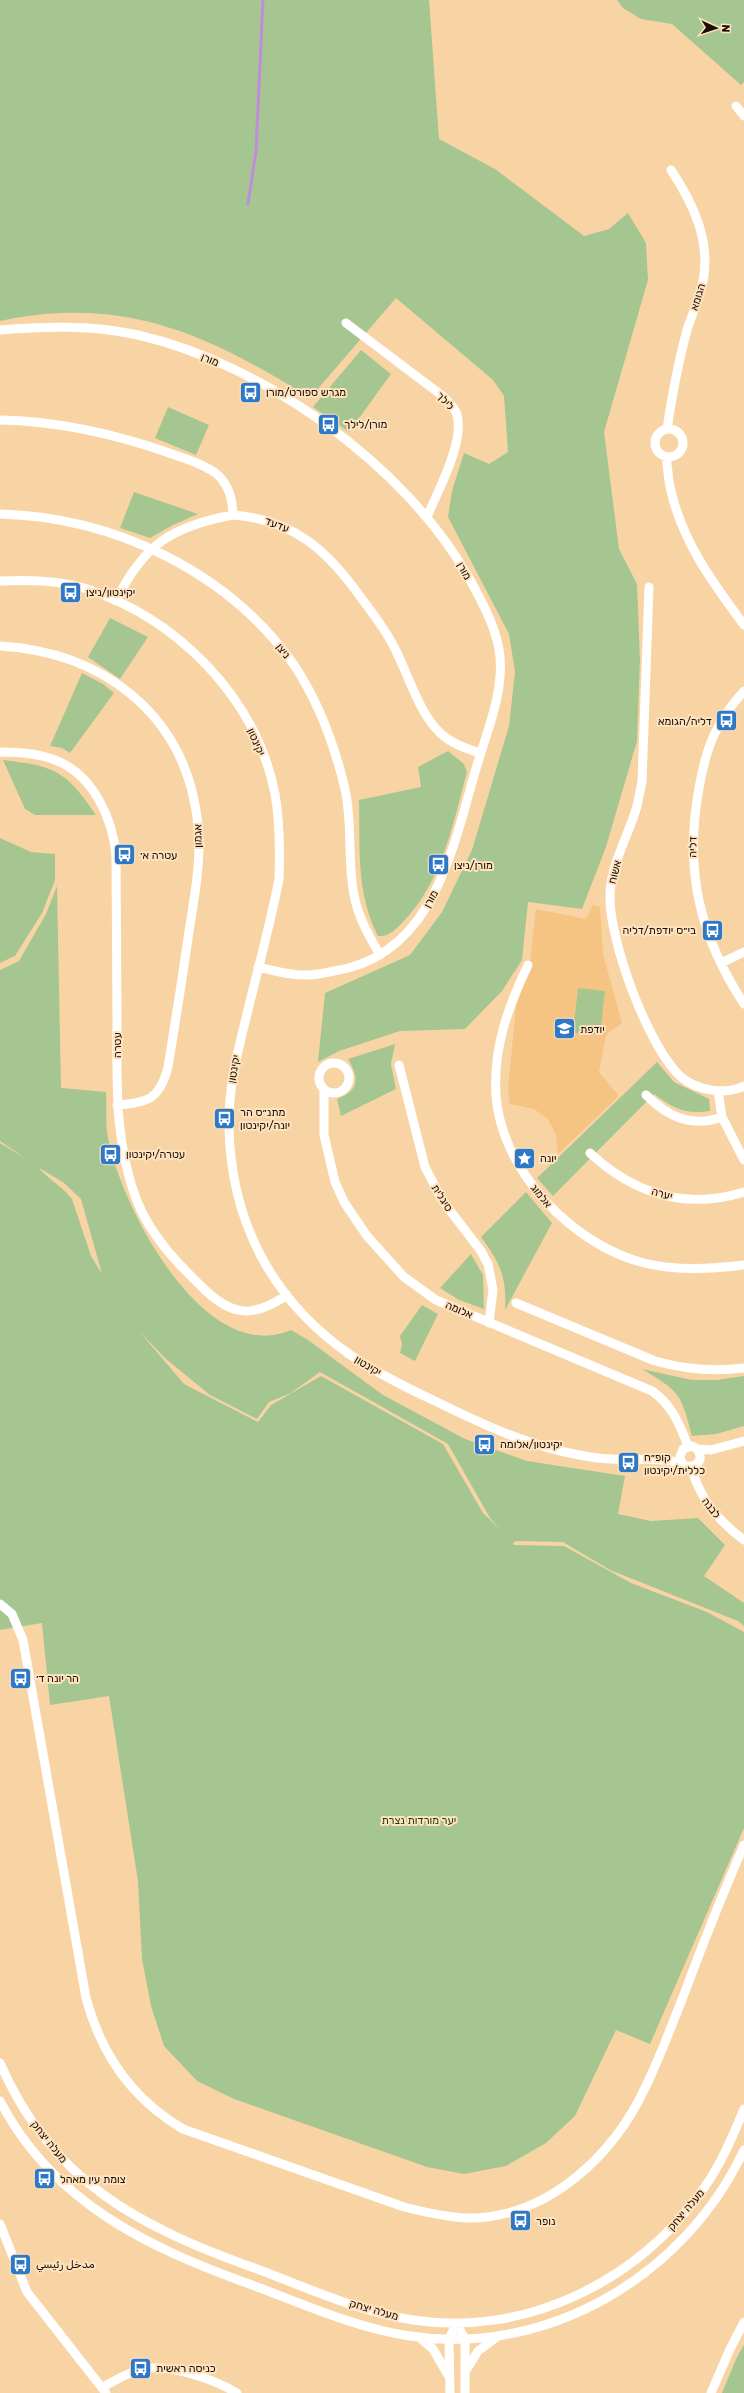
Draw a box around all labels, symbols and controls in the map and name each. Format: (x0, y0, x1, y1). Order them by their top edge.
north arrow (696, 8, 736, 48)
text: N (719, 24, 732, 33)
street label: הגומא (688, 282, 708, 312)
street label: מורן (199, 351, 221, 369)
bus stop icon: מגרש ספורט/מורן (238, 379, 264, 405)
place label: מגרש ספורט/מורן (266, 386, 346, 399)
street label: לילך (433, 389, 457, 413)
bus stop icon: מורן/לילך (316, 411, 342, 437)
place label: מורן/לילך (344, 418, 388, 431)
street label: עדעד (263, 514, 291, 536)
street label: מורן (454, 560, 474, 582)
bus stop icon: יקינטון/ניצן (58, 579, 84, 605)
place label: יקינטון/ניצן (86, 586, 135, 599)
street label: ניצן (273, 641, 293, 661)
bus stop icon: דליה/הגומא (714, 708, 740, 734)
place label: דליה/הגומא (658, 715, 712, 728)
street label: יקינטון (244, 726, 268, 758)
street label: אגמון (191, 824, 205, 848)
street label: דליה (686, 836, 700, 858)
bus stop icon: עטרה א׳ (112, 842, 138, 868)
place label: עטרה א׳ (140, 849, 177, 862)
bus stop icon: מורן/ניצן (426, 852, 452, 878)
place label: מורן/ניצן (454, 859, 493, 872)
street label: אשוח (606, 859, 624, 885)
street label: מורן (421, 888, 441, 910)
bus stop icon: בי״ס יודפת/דליה (699, 917, 725, 943)
place label: בי״ס יודפת/דליה (623, 924, 696, 937)
school or university icon: יודפת (551, 1016, 577, 1042)
place label: יודפת (580, 1023, 605, 1036)
street label: עטרה (111, 1032, 124, 1058)
street label: יקינטון (225, 1054, 243, 1084)
bus stop icon: מתנ״ס הר יונה/יקינטון (211, 1105, 237, 1131)
place label: מתנ״ס הר יונה/יקינטון (240, 1106, 290, 1132)
bus stop icon: עטרה/יקינטון (98, 1141, 124, 1167)
place icon: יונה (511, 1145, 537, 1171)
place label: עטרה/יקינטון (126, 1148, 185, 1161)
place label: יונה (540, 1152, 557, 1165)
street label: סיגלית (429, 1182, 455, 1214)
street label: אלמוג (528, 1182, 554, 1210)
street label: יערה (650, 1185, 674, 1203)
street label: אלומה (443, 1298, 475, 1322)
street label: יקינטון (352, 1353, 384, 1379)
bus stop icon: יקינטון/אלומה (471, 1431, 497, 1457)
place label: יקינטון/אלומה (500, 1438, 562, 1451)
bus stop icon: קופ״ח כללית/יקינטון (615, 1450, 641, 1476)
place label: קופ״ח כללית/יקינטון (644, 1451, 705, 1477)
street label: לבנה (699, 1495, 723, 1521)
bus stop icon: הר יונה ד׳ (7, 1665, 33, 1691)
place label: הר יונה ד׳ (36, 1672, 79, 1685)
park label: יער מורדות נצרת (382, 1814, 456, 1827)
street label: מעלה יצחק (28, 2118, 70, 2166)
bus stop icon: צומת עין מאהל (32, 2166, 58, 2192)
place label: צומת עין מאהל (60, 2173, 126, 2186)
street label: מעלה יצחק (665, 2186, 707, 2233)
bus stop icon: נופר (507, 2208, 533, 2234)
place label: נופר (536, 2215, 555, 2228)
bus stop icon: مدخل رئيسي (7, 2251, 33, 2277)
place label: مدخل رئيسي (36, 2258, 95, 2273)
street label: מעלה יצחק (348, 2297, 400, 2323)
bus stop icon: כניסה ראשית (127, 2355, 153, 2381)
place label: כניסה ראשית (156, 2362, 216, 2375)

